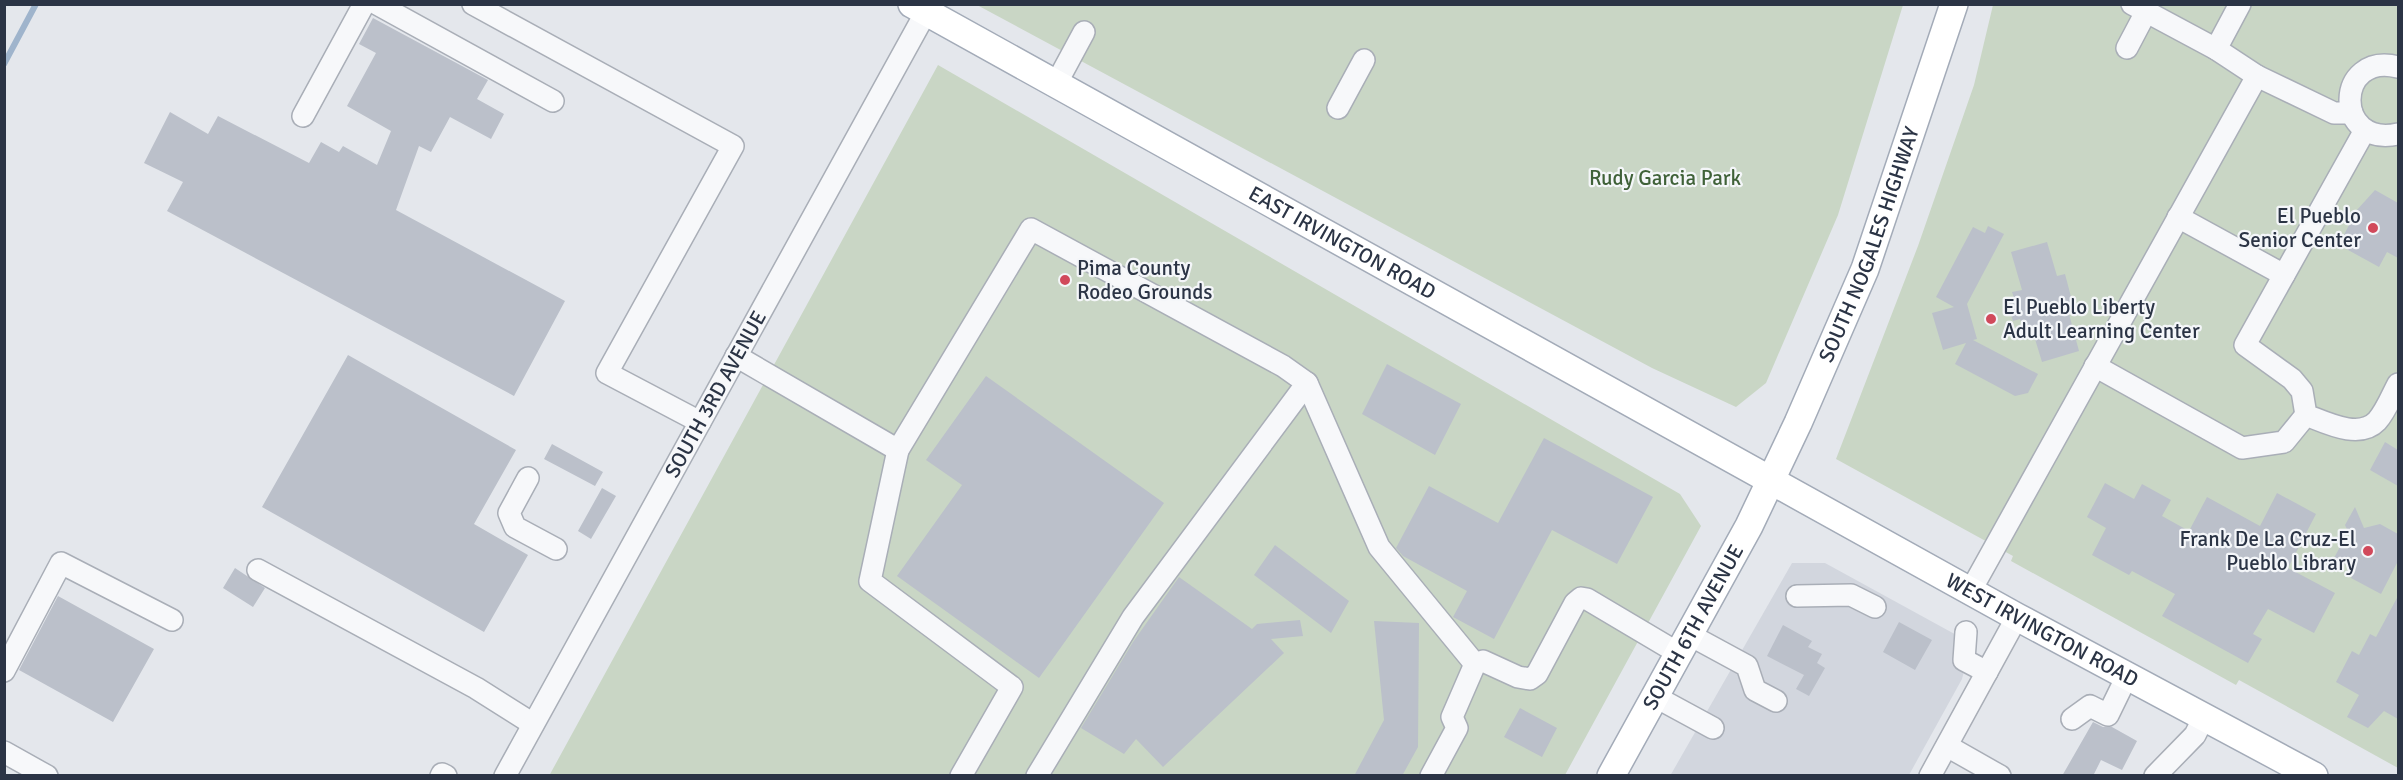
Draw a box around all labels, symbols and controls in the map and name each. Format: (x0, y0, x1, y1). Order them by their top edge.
street label: SOUTH NOGALES HIGHWAY (1813, 123, 1925, 366)
park label: Rudy Garcia Park (1589, 165, 1742, 191)
street label: EAST IRVINGTON ROAD (1244, 180, 1440, 305)
place label: El Pueblo Senior Center (2239, 203, 2361, 253)
marker: El Pueblo Senior Center (2366, 221, 2380, 235)
place label: Pima County Rodeo Grounds (1077, 255, 1212, 305)
marker: Pima County Rodeo Grounds (1058, 273, 1072, 287)
place label: El Pueblo Liberty Adult Learning Center (2003, 294, 2200, 344)
street label: SOUTH 3RD AVENUE (659, 306, 772, 482)
marker: El Pueblo Liberty Adult Learning Center (1984, 312, 1998, 326)
place label: Frank De La Cruz-El Pueblo Library (2180, 526, 2356, 576)
street label: SOUTH 6TH AVENUE (1637, 540, 1749, 714)
marker: Frank De La Cruz-El Pueblo Library (2361, 544, 2375, 558)
street label: WEST IRVINGTON ROAD (1941, 567, 2143, 693)

